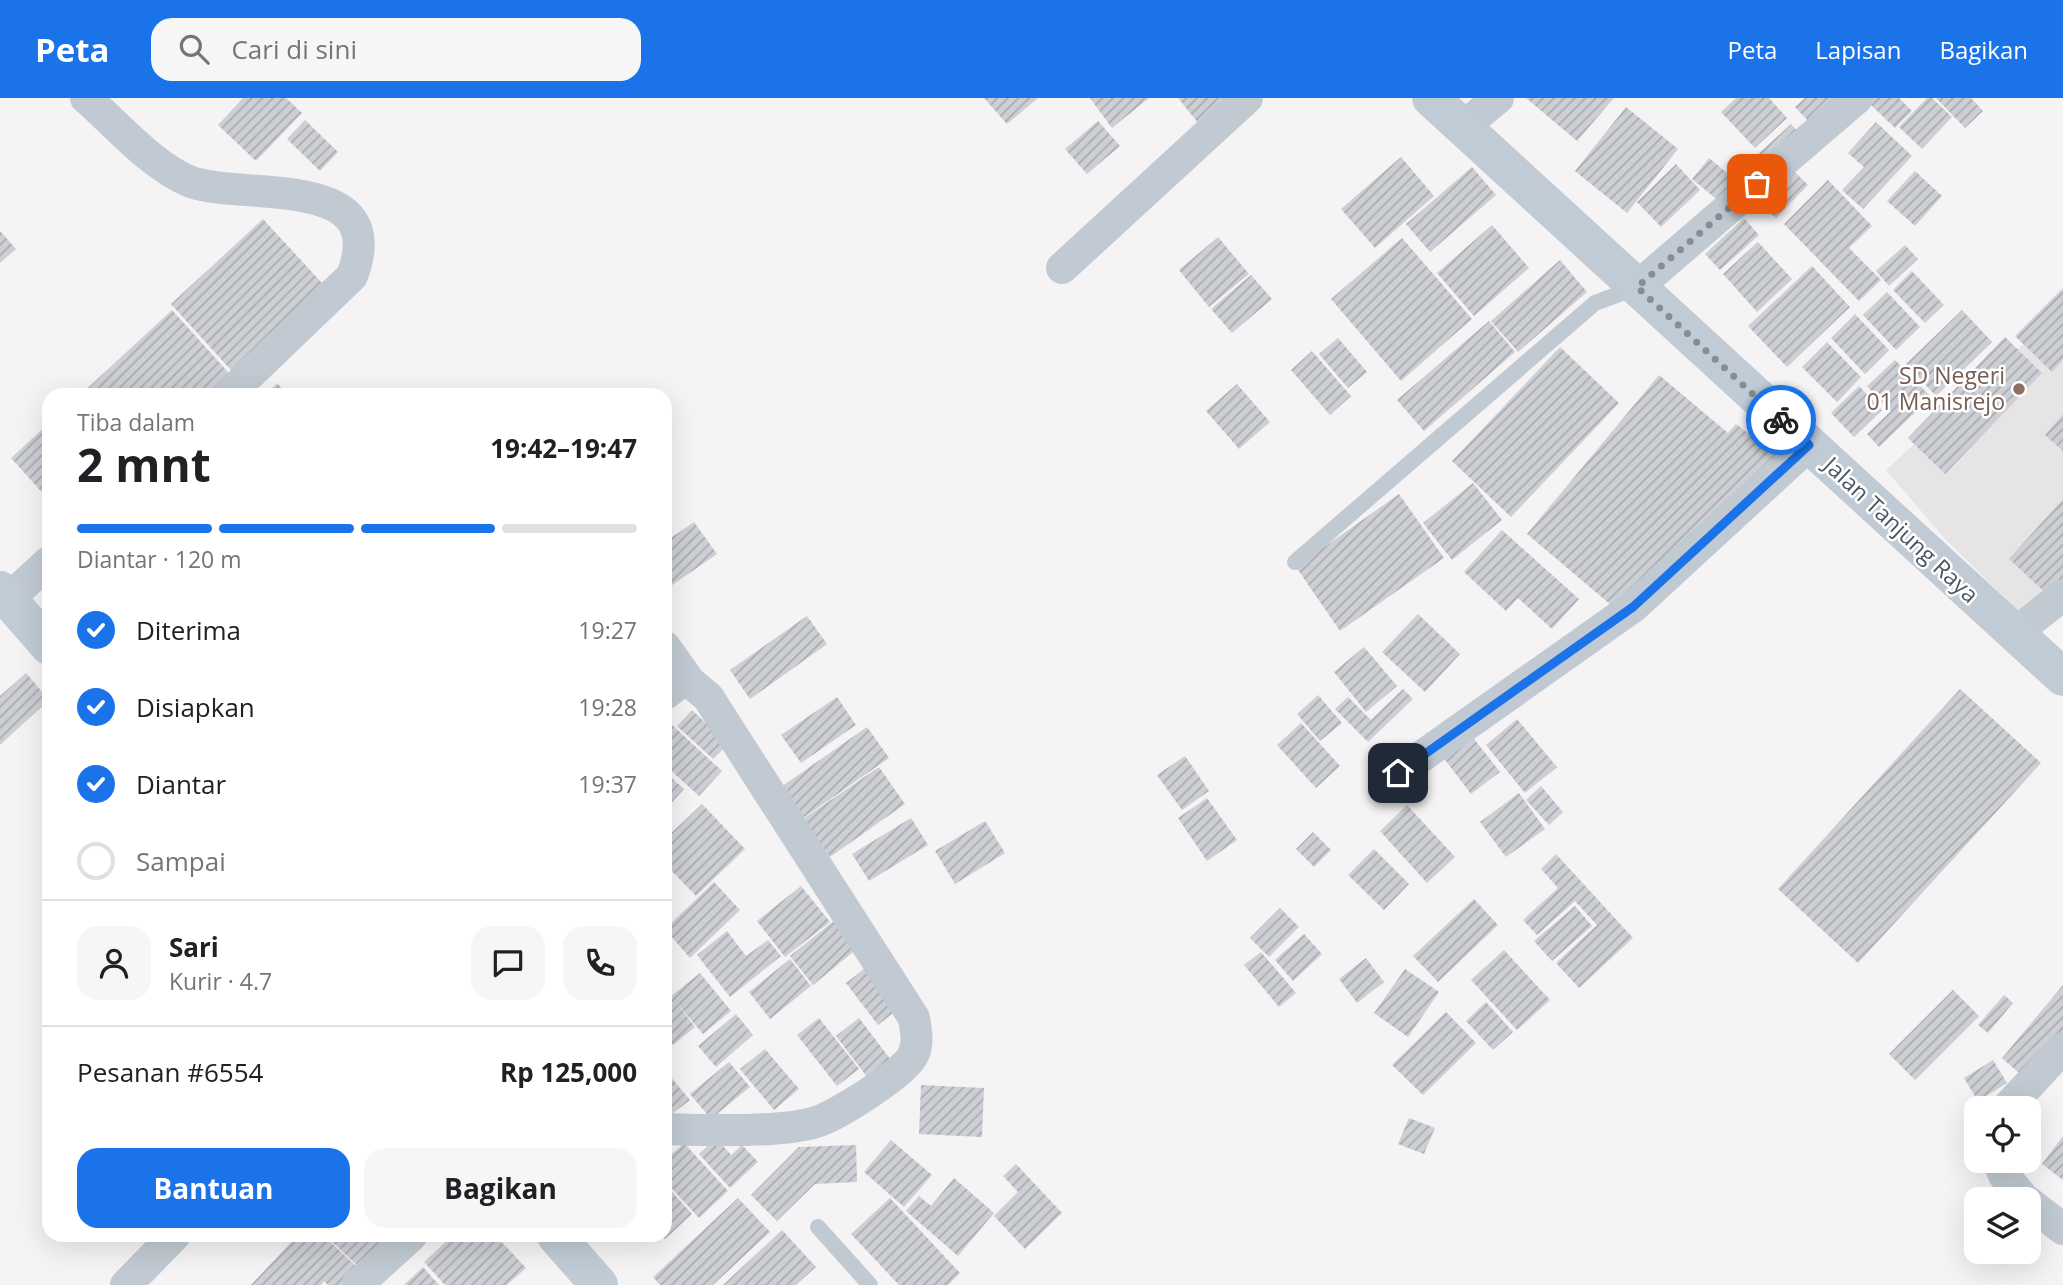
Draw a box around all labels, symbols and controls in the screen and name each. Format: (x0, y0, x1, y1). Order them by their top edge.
search box (151, 18, 641, 81)
text: Peta (35, 27, 109, 72)
icon: search (175, 30, 213, 68)
text: Cari di sini (231, 31, 357, 67)
text: Peta (1727, 33, 1777, 66)
text: Lapisan (1815, 33, 1901, 66)
text: Bagikan (1939, 33, 2028, 66)
pin (1727, 154, 1787, 214)
icon: bag (1738, 165, 1776, 203)
place label: SD Negeri 01 Manisrejo (1866, 359, 2005, 417)
marker: SD Negeri 01 Manisrejo (2011, 381, 2027, 397)
courier (1746, 385, 1816, 455)
icon: bike (1762, 401, 1800, 439)
text: Tiba dalam (77, 406, 195, 438)
text: 19:42–19:47 (490, 430, 637, 466)
text: 2 mnt (77, 433, 211, 495)
street label: Jalan Tanjung Raya (1816, 448, 1986, 609)
text: Diantar · 120 m (77, 543, 241, 575)
icon: check (77, 611, 115, 649)
text: Diterima (136, 612, 241, 648)
text: 19:27 (578, 614, 637, 646)
icon: check (77, 688, 115, 726)
text: Disiapkan (136, 689, 255, 725)
text: 19:28 (578, 691, 637, 723)
pin (1368, 743, 1428, 803)
icon: home (1379, 754, 1417, 792)
icon: check (77, 765, 115, 803)
text: Diantar (136, 766, 226, 802)
text: 19:37 (578, 768, 637, 800)
text: Sampai (136, 843, 226, 879)
button: person (77, 926, 151, 1000)
button: chat (471, 926, 545, 1000)
button: phone (563, 926, 637, 1000)
text: Sari (169, 929, 219, 965)
text: Kurir · 4.7 (169, 965, 272, 997)
text: Pesanan #6554 (77, 1054, 263, 1090)
text: Rp 125,000 (500, 1054, 637, 1090)
map controls (1964, 1096, 2041, 1264)
button: locate (1964, 1096, 2041, 1173)
button: Bantuan (77, 1148, 350, 1228)
button: Bagikan (364, 1148, 637, 1228)
button: layers (1964, 1187, 2041, 1264)

